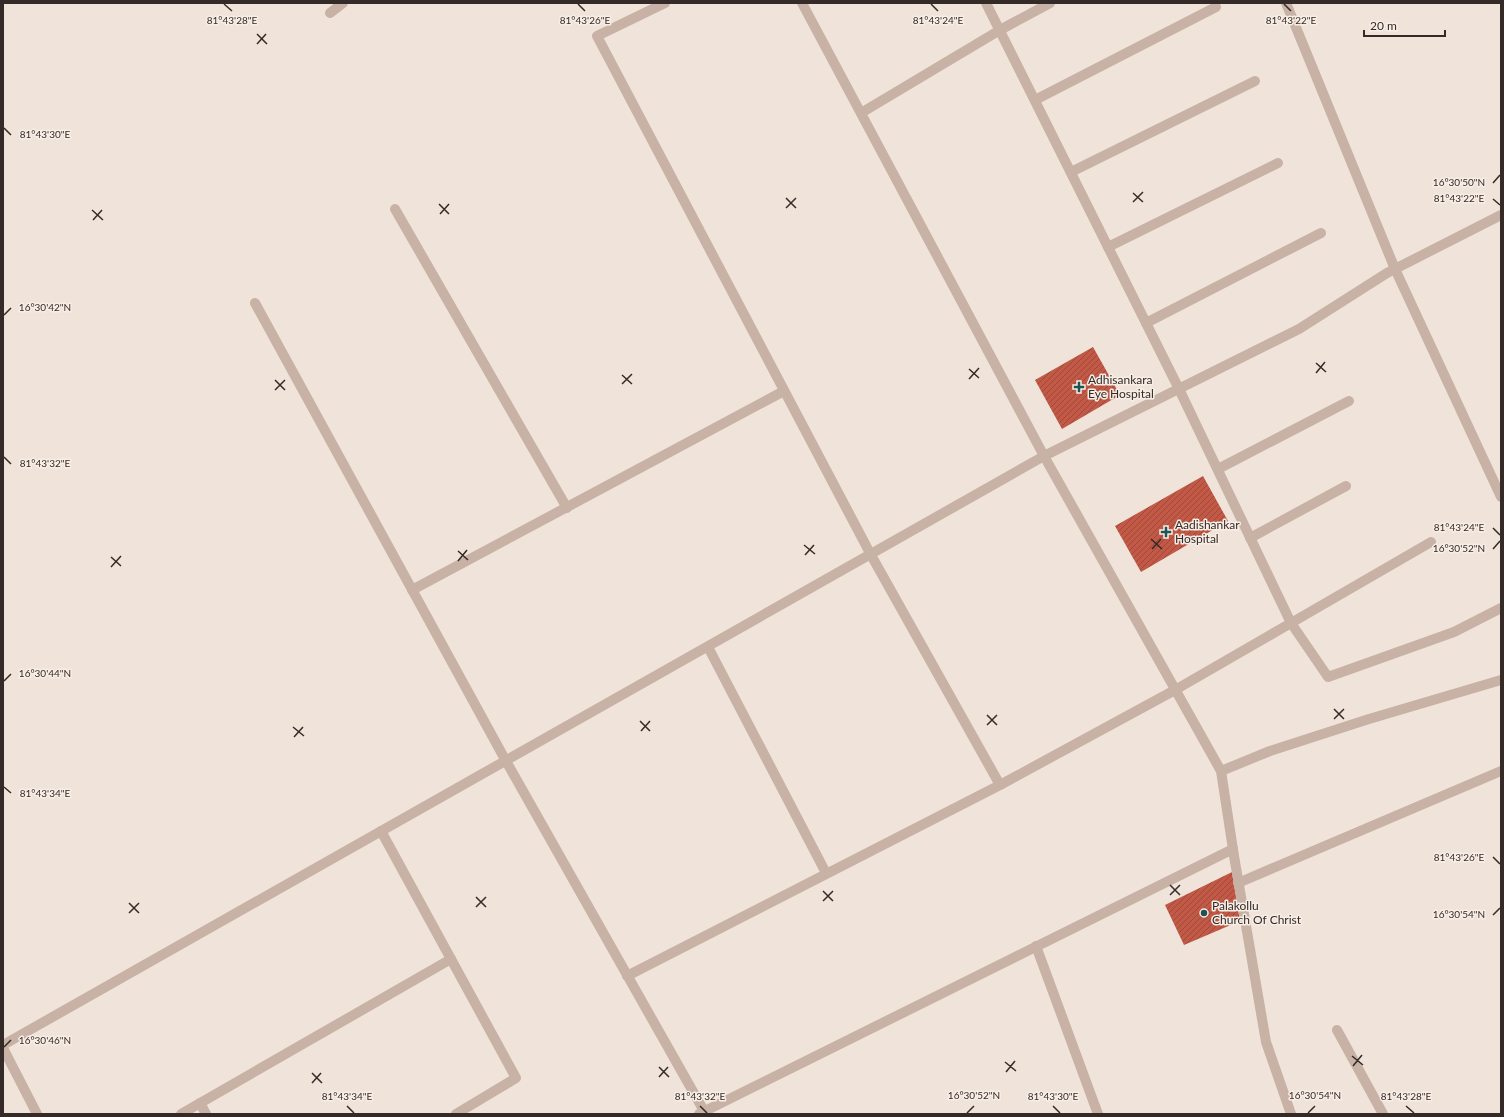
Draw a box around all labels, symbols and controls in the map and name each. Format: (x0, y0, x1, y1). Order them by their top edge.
scale bar (1364, 12, 1445, 38)
text: 81°43'28"E (207, 14, 257, 26)
text: 81°43'26"E (560, 14, 610, 26)
text: 81°43'24"E (913, 14, 963, 26)
text: 81°43'22"E (1266, 14, 1316, 26)
text: 20 m (1370, 18, 1397, 33)
text: 81°43'30"E (20, 128, 70, 140)
text: 16°30'50"N (1433, 176, 1485, 188)
text: 81°43'22"E (1434, 192, 1484, 204)
text: 16°30'42"N (19, 301, 71, 313)
place label: Adhisankara Eye Hospital (1088, 372, 1154, 401)
marker: Adhisankara Eye Hospital (1073, 381, 1085, 393)
text: 81°43'32"E (20, 457, 70, 469)
place label: Aadishankar Hospital (1175, 517, 1240, 546)
text: 81°43'24"E (1434, 521, 1484, 533)
marker: Aadishankar Hospital (1160, 526, 1172, 538)
text: 16°30'52"N (1433, 542, 1485, 554)
text: 16°30'44"N (19, 667, 71, 679)
text: 81°43'34"E (20, 787, 70, 799)
text: 81°43'26"E (1434, 851, 1484, 863)
place label: Palakollu Church Of Christ (1212, 898, 1302, 927)
marker: Palakollu Church Of Christ (1199, 908, 1209, 918)
text: 16°30'54"N (1433, 908, 1485, 920)
text: 16°30'46"N (19, 1034, 71, 1046)
text: 16°30'52"N (948, 1089, 1000, 1101)
text: 16°30'54"N (1289, 1089, 1341, 1101)
text: 81°43'34"E (322, 1090, 372, 1102)
text: 81°43'32"E (675, 1090, 725, 1102)
text: 81°43'30"E (1028, 1090, 1078, 1102)
text: 81°43'28"E (1381, 1090, 1431, 1102)

